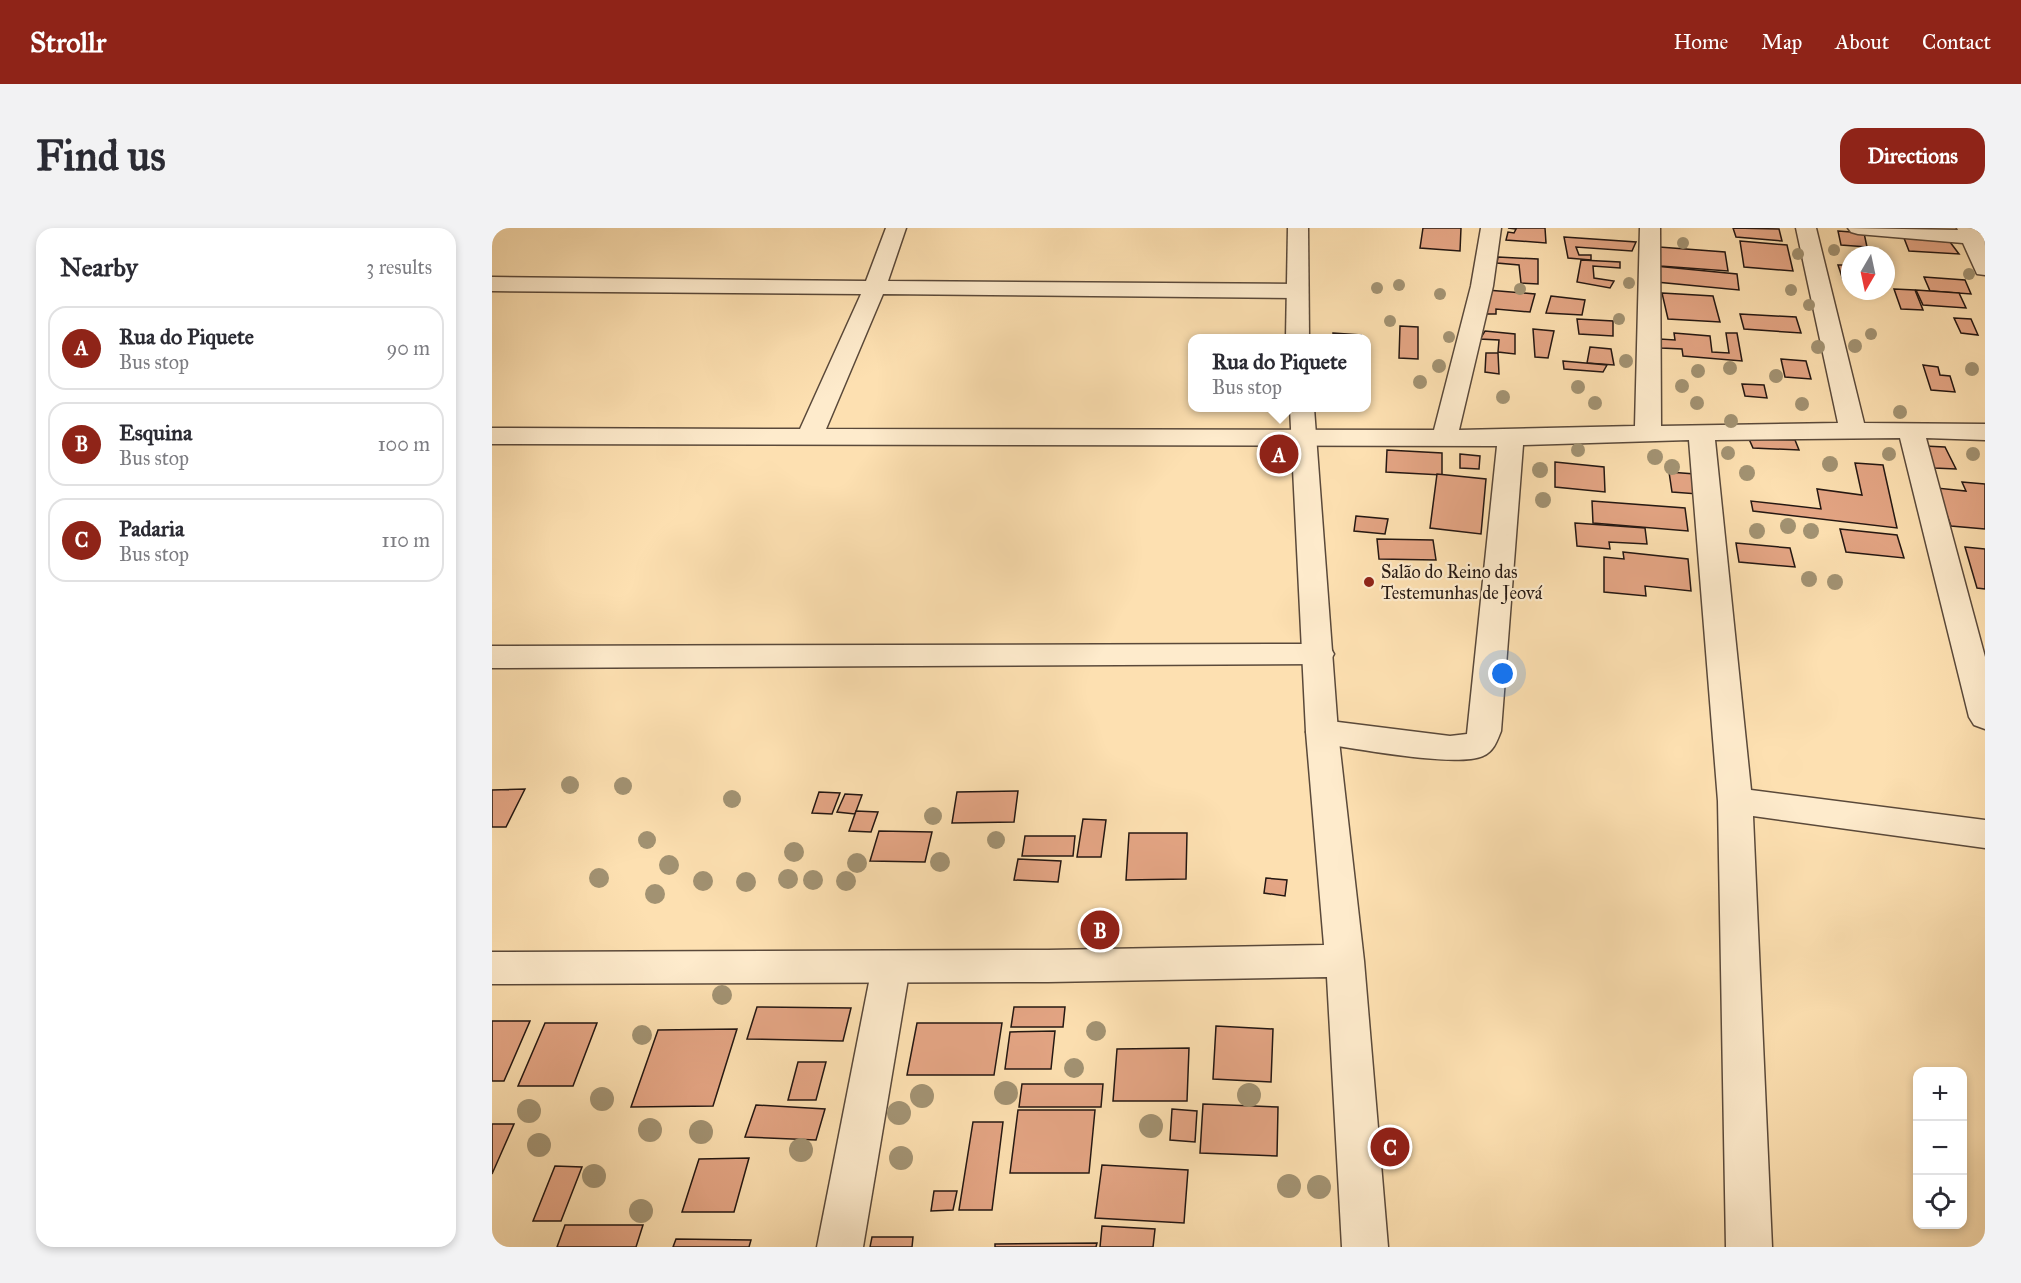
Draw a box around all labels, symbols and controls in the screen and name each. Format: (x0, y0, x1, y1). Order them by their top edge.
text: Strollr (30, 25, 106, 60)
text: Home (1673, 29, 1728, 55)
text: Map (1761, 29, 1802, 55)
text: About (1835, 29, 1889, 55)
text: Contact (1922, 29, 1991, 55)
button: Directions (1840, 128, 1985, 184)
text: Find us (36, 130, 166, 182)
north arrow (1841, 246, 1895, 300)
text: Nearby (60, 251, 138, 283)
text: 3 results (366, 255, 432, 279)
text: Rua do Piquete (119, 323, 254, 350)
popup (1188, 334, 1371, 412)
text: A (75, 336, 88, 360)
text: 90 m (387, 336, 430, 360)
text: Rua do Piquete (1212, 348, 1347, 375)
text: Bus stop (119, 350, 189, 374)
text: Bus stop (1212, 375, 1282, 399)
text: Esquina (119, 419, 192, 446)
text: B (75, 432, 88, 456)
text: 100 m (378, 432, 430, 456)
pin: A (1260, 432, 1298, 476)
text: Bus stop (119, 446, 189, 470)
text: Padaria (119, 515, 184, 542)
text: C (75, 528, 88, 552)
text: 110 m (382, 528, 430, 552)
text: Bus stop (119, 542, 189, 566)
place label: Salão do Reino das Testemunhas de Jeová (1381, 561, 1543, 605)
marker: Salão do Reino das Testemunhas de Jeová (1362, 575, 1376, 589)
your location (1488, 659, 1517, 688)
pin: B (1080, 908, 1120, 952)
map controls (1913, 1067, 1967, 1229)
button: + (1913, 1067, 1967, 1121)
button: − (1913, 1121, 1967, 1175)
pin: C (1370, 1124, 1410, 1170)
button: locate (1913, 1175, 1967, 1229)

